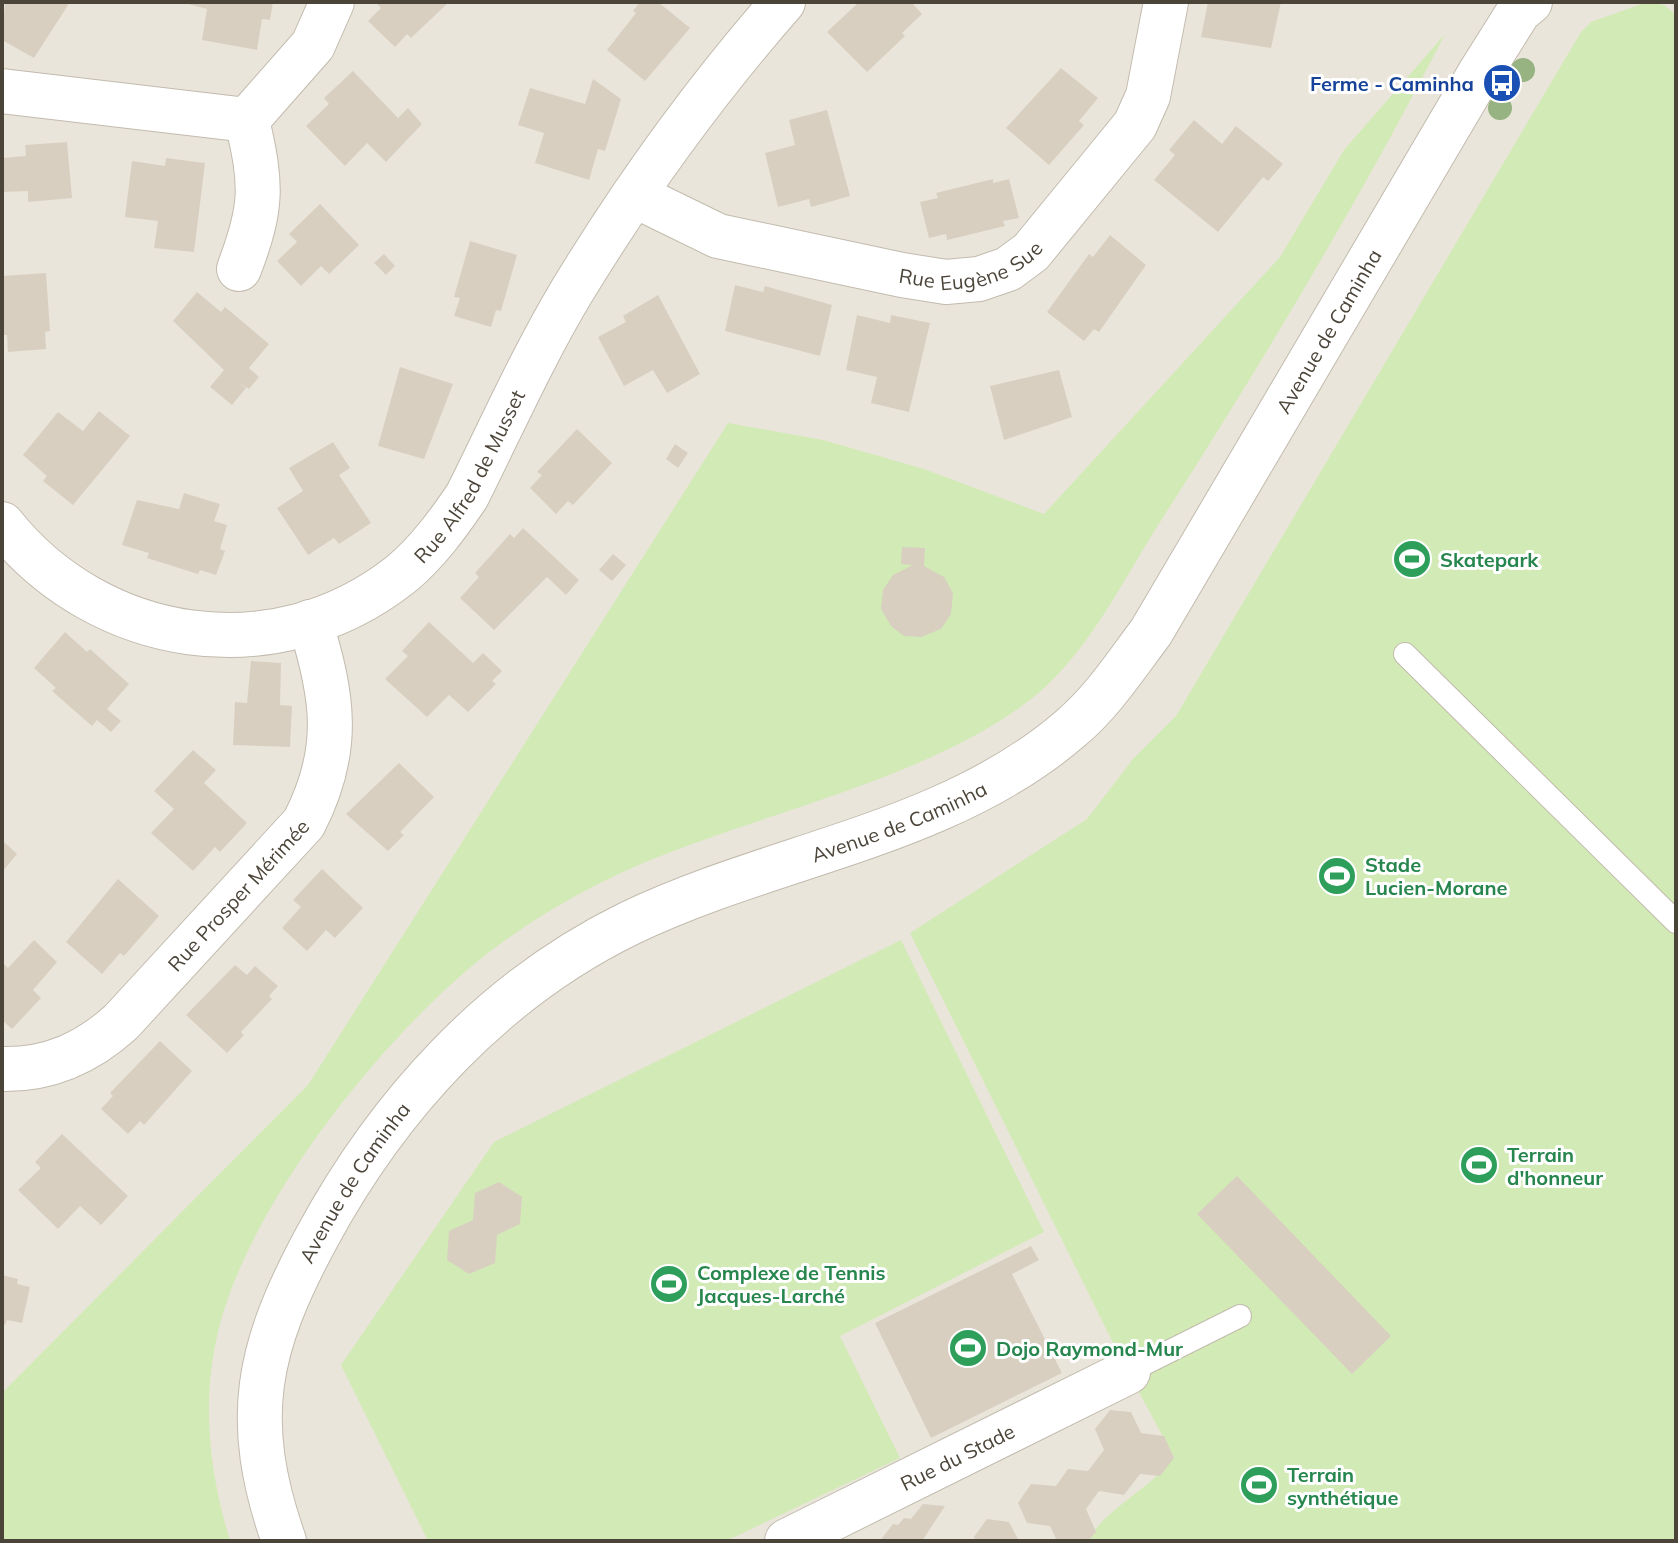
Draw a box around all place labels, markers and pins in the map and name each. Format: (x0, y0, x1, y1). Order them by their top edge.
bus stop icon: Ferme - Caminha (1481, 62, 1523, 104)
place label: Ferme - Caminha (1310, 71, 1474, 96)
sports icon: Skatepark (1391, 538, 1433, 580)
place label: Skatepark (1440, 547, 1539, 572)
place label: Stade Lucien-Morane (1365, 852, 1507, 900)
sports icon: Stade Lucien-Morane (1316, 855, 1358, 897)
place label: Terrain d'honneur (1507, 1142, 1603, 1190)
sports icon: Terrain d'honneur (1458, 1144, 1500, 1186)
place label: Complexe de Tennis Jacques-Larché (697, 1260, 885, 1308)
sports icon: Complexe de Tennis Jacques-Larché (648, 1263, 690, 1305)
sports icon: Dojo Raymond-Mur (947, 1327, 989, 1369)
place label: Dojo Raymond-Mur (996, 1336, 1183, 1361)
place label: Terrain synthétique (1287, 1462, 1398, 1510)
sports icon: Terrain synthétique (1238, 1464, 1280, 1506)

